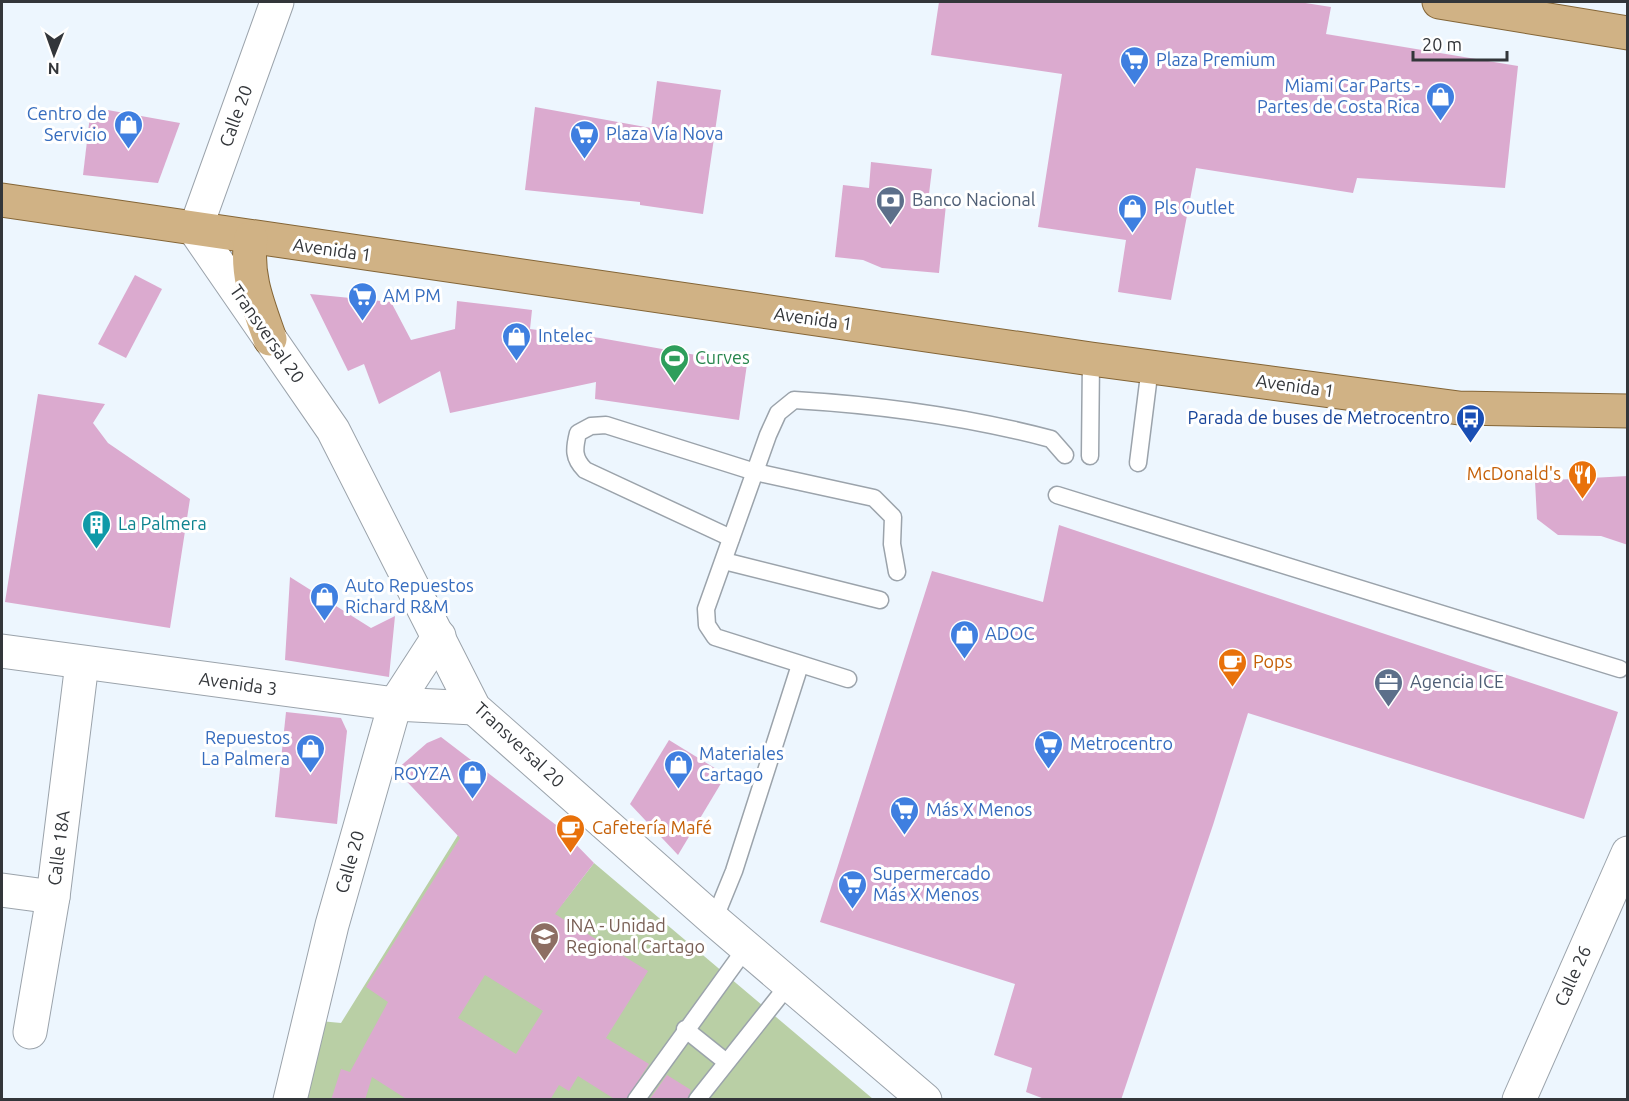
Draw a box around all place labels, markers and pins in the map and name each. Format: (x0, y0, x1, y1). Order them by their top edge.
supermarket icon: Plaza Premium (1119, 44, 1151, 86)
place label: Plaza Premium (1156, 49, 1276, 69)
place label: Miami Car Parts - Partes de Costa Rica (1257, 75, 1420, 116)
shop icon: Miami Car Parts - Partes de Costa Rica (1425, 80, 1457, 122)
place label: Centro de Servicio (27, 103, 107, 144)
shop icon: Centro de Servicio (112, 108, 144, 150)
supermarket icon: Plaza Vía Nova (569, 118, 601, 160)
place label: Plaza Vía Nova (606, 123, 724, 143)
bank icon: Banco Nacional (875, 184, 907, 226)
place label: Banco Nacional (912, 189, 1036, 209)
shop icon: Pls Outlet (1117, 192, 1149, 234)
place label: Pls Outlet (1154, 197, 1234, 217)
supermarket icon: AM PM (346, 280, 378, 322)
place label: AM PM (383, 285, 441, 305)
shop icon: Intelec (501, 320, 533, 362)
place label: Intelec (538, 325, 593, 345)
sports icon: Curves (658, 342, 690, 384)
place label: Curves (695, 347, 750, 367)
bus stop icon: Parada de buses de Metrocentro (1455, 402, 1487, 444)
place label: Parada de buses de Metrocentro (1188, 407, 1450, 427)
restaurant icon: McDonald's (1566, 458, 1598, 500)
place label: McDonald's (1467, 463, 1561, 483)
building icon: La Palmera (81, 508, 113, 550)
place label: La Palmera (118, 513, 207, 533)
place label: Auto Repuestos Richard R&M (345, 575, 474, 616)
shop icon: Auto Repuestos Richard R&M (308, 580, 340, 622)
shop icon: ADOC (948, 618, 980, 660)
place label: ADOC (985, 623, 1034, 643)
cafe icon: Pops (1216, 646, 1248, 688)
place label: Pops (1253, 651, 1293, 671)
office icon: Agencia ICE (1373, 666, 1405, 708)
place label: Agencia ICE (1410, 671, 1504, 691)
place label: Repuestos La Palmera (201, 727, 290, 768)
supermarket icon: Metrocentro (1033, 728, 1065, 770)
shop icon: Repuestos La Palmera (295, 732, 327, 774)
place label: Metrocentro (1070, 733, 1173, 753)
place label: Materiales Cartago (699, 743, 784, 784)
shop icon: Materiales Cartago (662, 748, 694, 790)
shop icon: ROYZA (456, 758, 488, 800)
place label: ROYZA (394, 763, 451, 783)
supermarket icon: Más X Menos (889, 794, 921, 836)
place label: Más X Menos (926, 799, 1032, 819)
cafe icon: Cafetería Mafé (555, 812, 587, 854)
place label: Cafetería Mafé (592, 817, 712, 837)
place label: Supermercado Más X Menos (873, 863, 991, 904)
supermarket icon: Supermercado Más X Menos (836, 868, 868, 910)
place label: INA - Unidad Regional Cartago (566, 915, 705, 956)
school or university icon: INA - Unidad Regional Cartago (529, 920, 561, 962)

